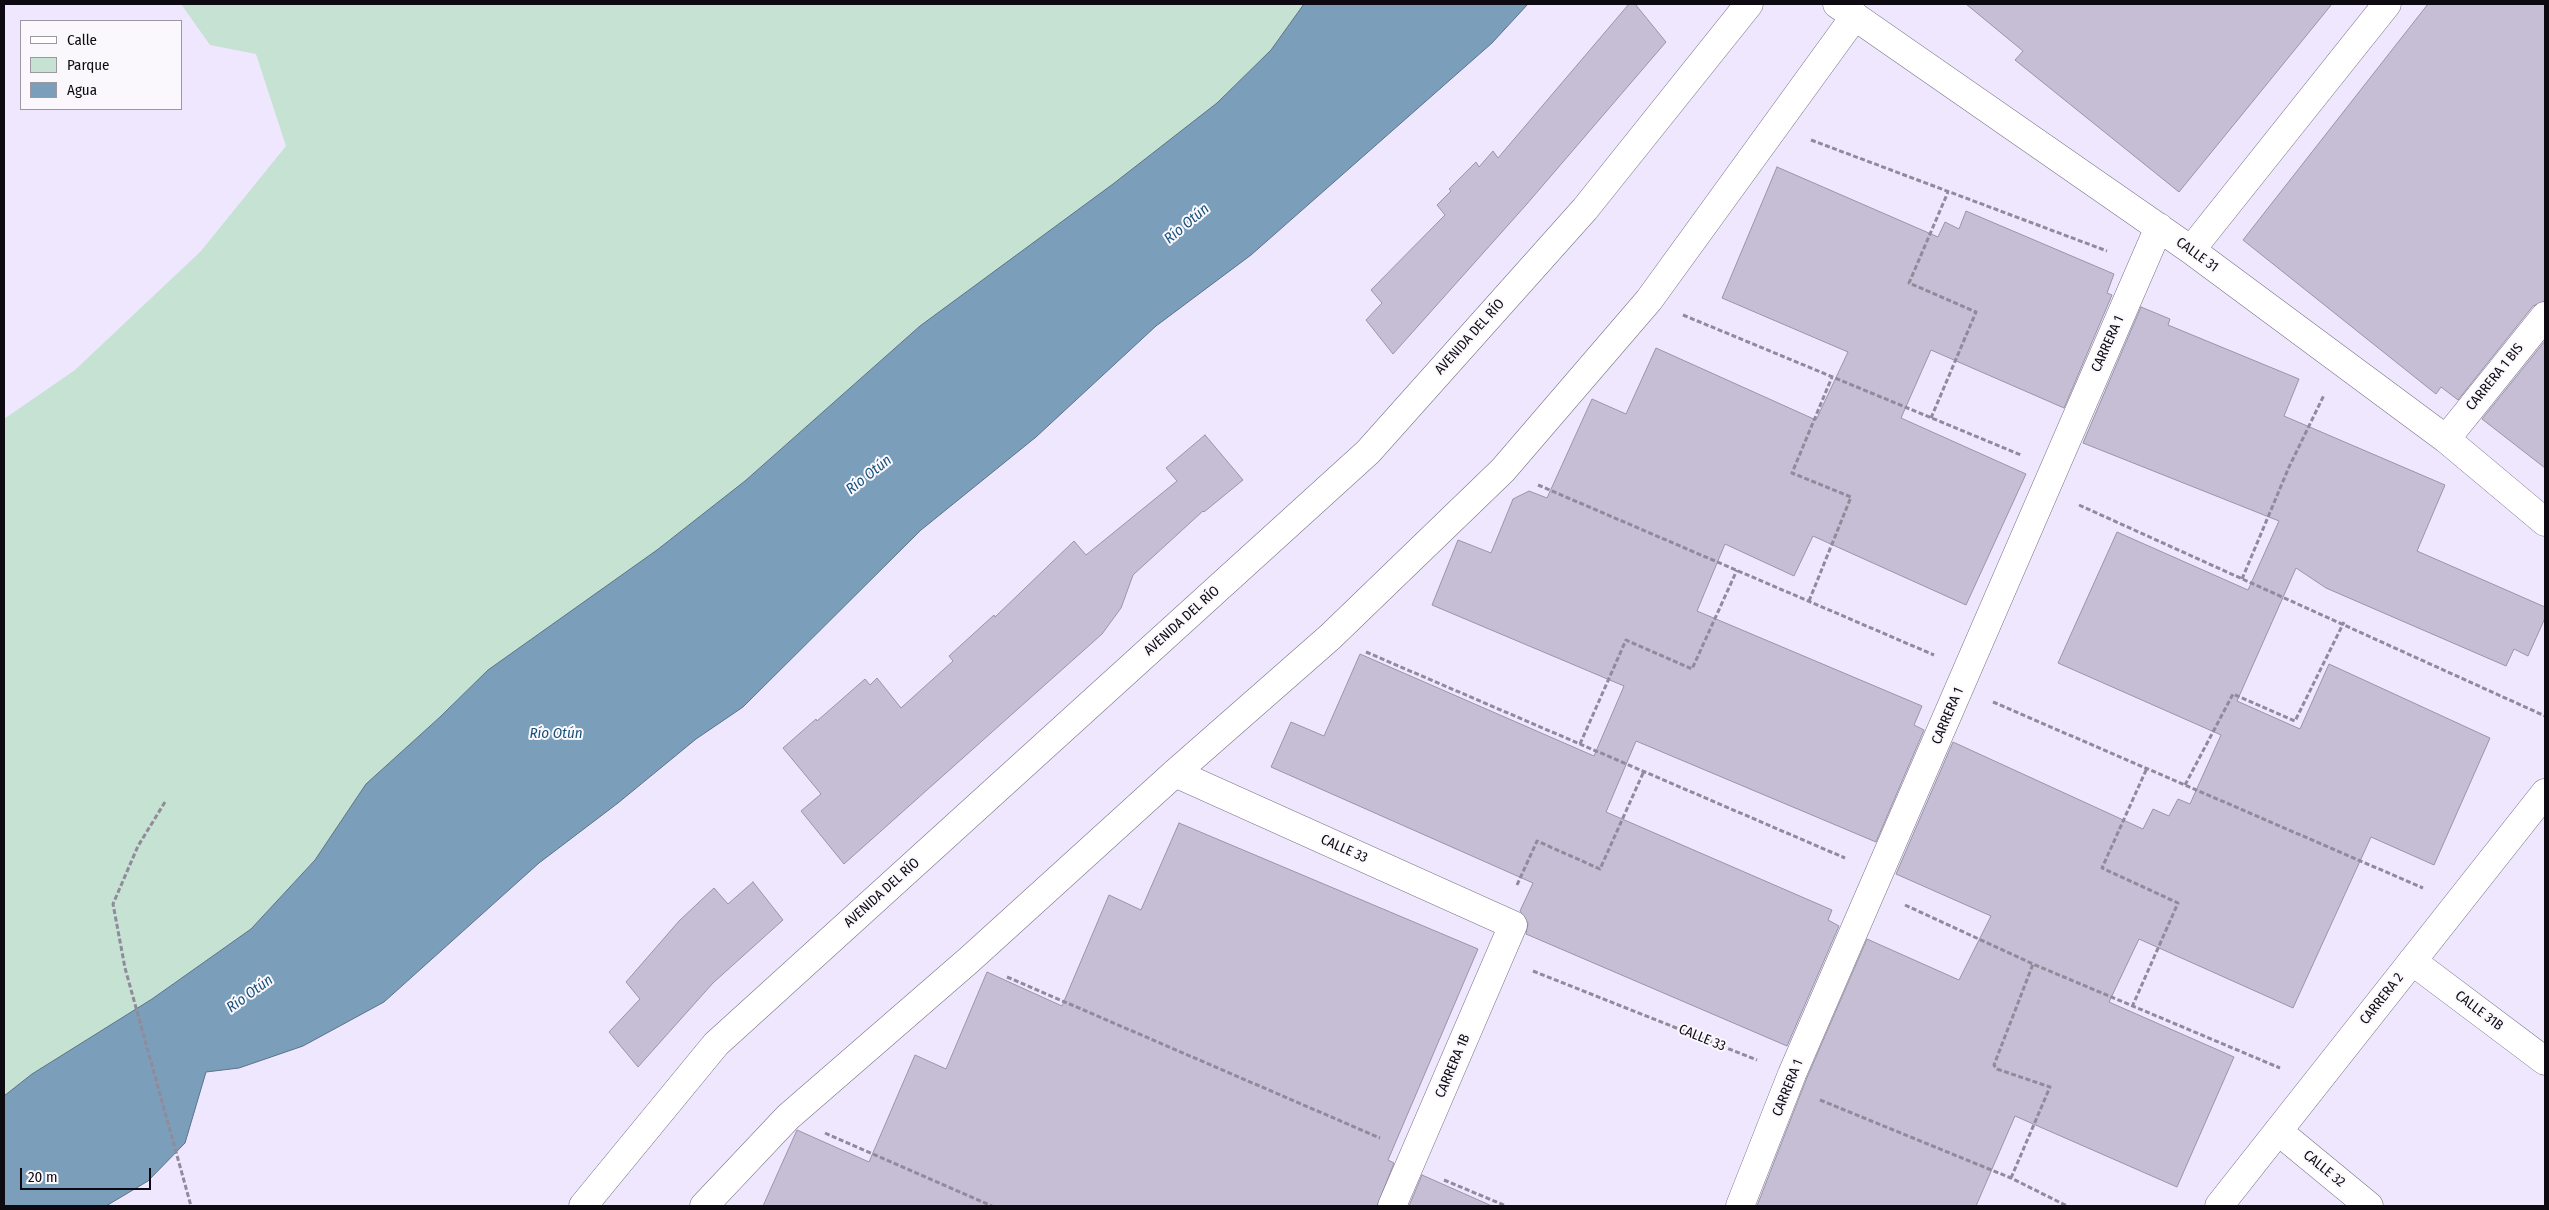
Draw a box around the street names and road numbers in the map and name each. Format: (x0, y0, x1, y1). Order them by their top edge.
street label: CALLE 31 (2173, 234, 2221, 276)
street label: AVENIDA DEL RÍO (1432, 296, 1508, 378)
street label: CARRERA 1 (2088, 313, 2128, 375)
street label: CARRERA 1 BIS (2463, 340, 2527, 414)
street label: AVENIDA DEL RÍO (1141, 583, 1223, 659)
street label: CARRERA 1 (1929, 685, 1967, 747)
street label: CALLE 33 (1318, 831, 1370, 867)
street label: AVENIDA DEL RÍO (841, 855, 923, 931)
street label: CARRERA 2 (2357, 970, 2407, 1028)
street label: CALLE 31B (2452, 987, 2506, 1035)
street label: CALLE 33 (1676, 1021, 1728, 1055)
street label: CARRERA 1B (1432, 1032, 1474, 1100)
street label: CARRERA 1 (1769, 1057, 1807, 1119)
street label: CALLE 32 (2300, 1147, 2348, 1191)

